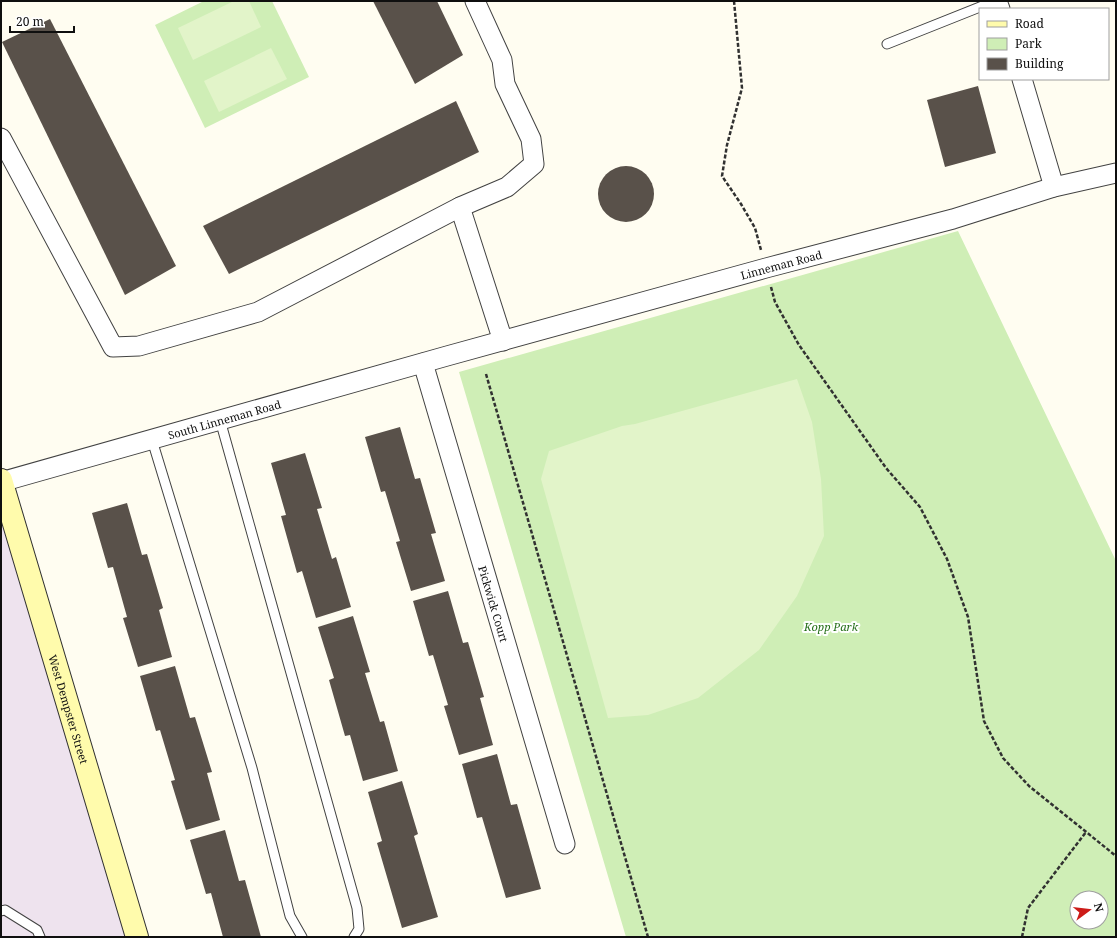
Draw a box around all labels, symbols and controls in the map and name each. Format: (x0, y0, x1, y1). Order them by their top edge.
scale bar (10, 8, 74, 34)
legend (979, 8, 1109, 80)
text: 20 m (16, 13, 44, 30)
text: Road (1015, 15, 1045, 32)
text: Park (1015, 35, 1043, 52)
text: Building (1015, 55, 1064, 72)
street label: Linneman Road (739, 246, 824, 282)
street label: South Linneman Road (166, 396, 283, 442)
street label: Pickwick Court (476, 564, 512, 644)
park label: Kopp Park (803, 619, 859, 634)
street label: West Dempster Street (46, 653, 93, 765)
north arrow (1069, 890, 1109, 930)
text: N (1091, 901, 1108, 914)

